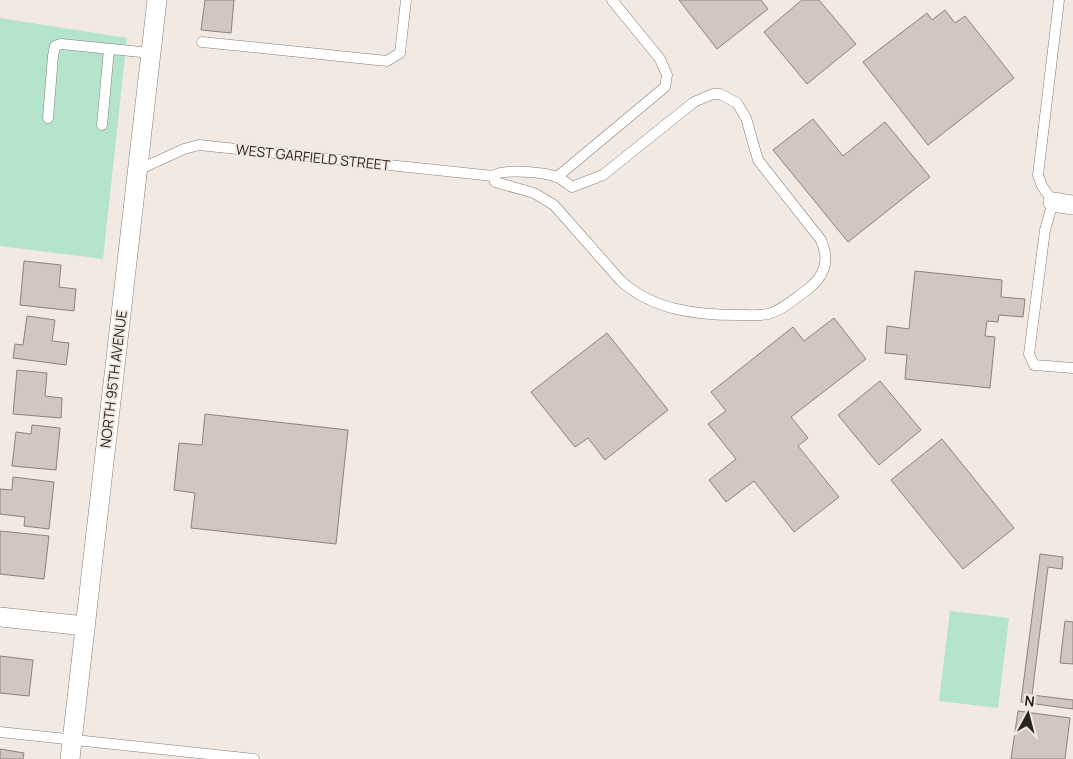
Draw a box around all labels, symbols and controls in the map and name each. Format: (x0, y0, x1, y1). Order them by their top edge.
street label: WEST GARFIELD STREET (235, 139, 392, 175)
street label: NORTH 95TH AVENUE (95, 309, 131, 449)
north arrow (1003, 689, 1053, 739)
text: N (1023, 691, 1036, 711)

